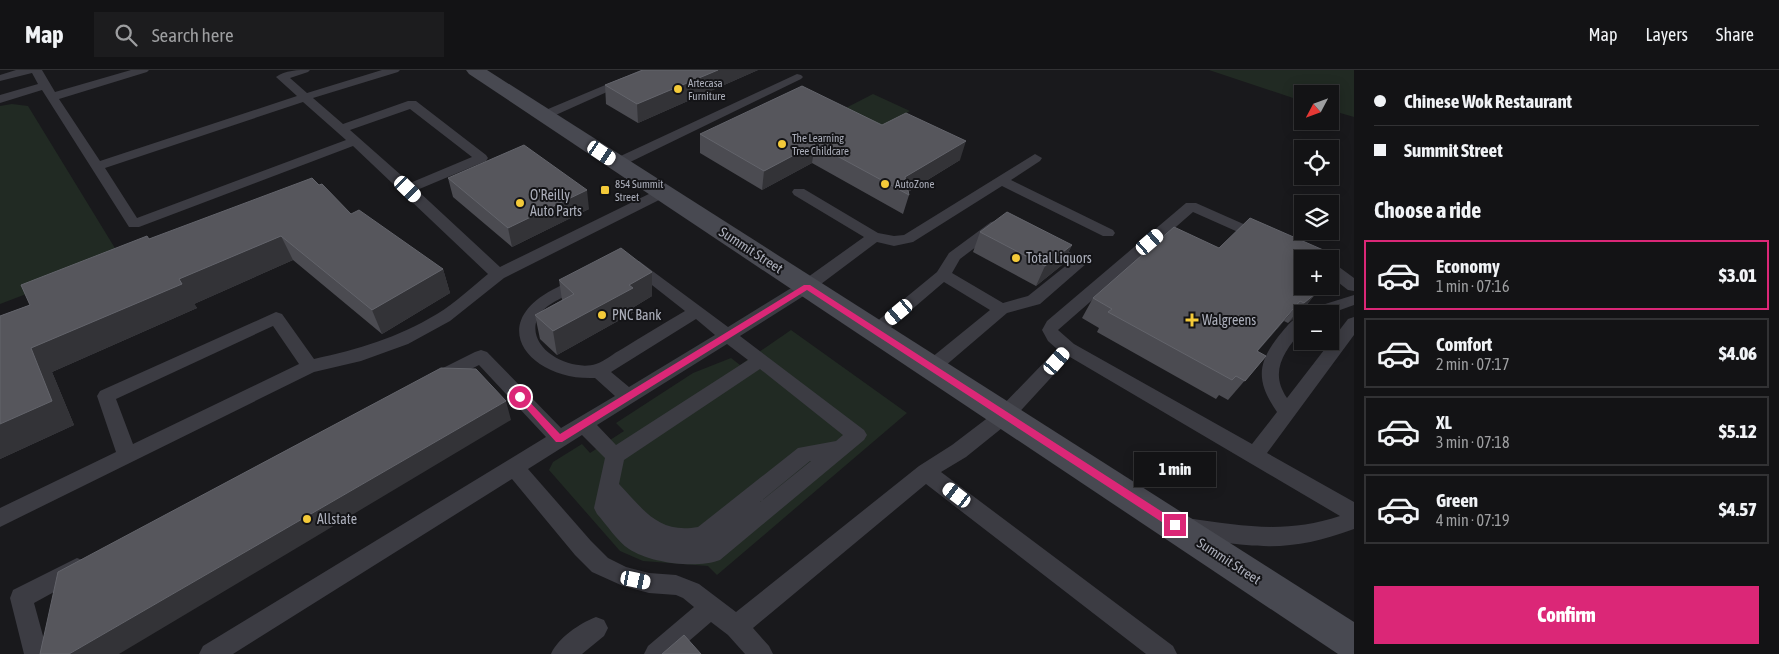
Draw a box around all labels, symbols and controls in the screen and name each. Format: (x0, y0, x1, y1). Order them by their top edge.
search box (94, 12, 444, 57)
text: Map (25, 21, 64, 48)
icon: search (112, 21, 140, 49)
text: Search here (152, 24, 234, 46)
text: Map (1588, 24, 1617, 45)
text: Layers (1645, 24, 1688, 45)
text: Share (1716, 24, 1754, 45)
place label: Artecasa Furniture (688, 77, 725, 102)
marker: Artecasa Furniture (672, 83, 684, 95)
north arrow (1294, 85, 1339, 130)
map controls (1294, 85, 1339, 350)
text: Chinese Wok Restaurant (1404, 90, 1572, 112)
place label: The Learning Tree Childcare (792, 132, 849, 157)
car (585, 138, 618, 168)
marker: The Learning Tree Childcare (776, 138, 788, 150)
text: Summit Street (1404, 139, 1503, 161)
button: locate (1294, 140, 1339, 185)
car (391, 173, 424, 205)
place label: 854 Summit Street (615, 178, 664, 203)
marker: AutoZone (879, 178, 891, 190)
place label: AutoZone (895, 178, 934, 190)
marker: 854 Summit Street (599, 184, 611, 196)
place label: O'Reilly Auto Parts (530, 187, 582, 219)
button: layers (1294, 195, 1339, 240)
marker: O'Reilly Auto Parts (514, 197, 526, 209)
text: Choose a ride (1374, 197, 1481, 223)
street label: Summit Street (716, 223, 786, 277)
car (1133, 226, 1166, 258)
place label: Total Liquors (1026, 250, 1092, 266)
button: + (1294, 250, 1339, 295)
marker: Total Liquors (1010, 252, 1022, 264)
icon: car (1376, 253, 1421, 298)
text: Economy (1436, 255, 1500, 277)
text: $3.01 (1719, 264, 1757, 286)
text: 1 min · 07:16 (1436, 277, 1509, 295)
car (882, 297, 915, 327)
button: − (1294, 305, 1339, 350)
place label: PNC Bank (612, 307, 661, 323)
marker: PNC Bank (596, 309, 608, 321)
place label: Walgreens (1202, 312, 1256, 328)
marker: Walgreens (1186, 314, 1198, 326)
icon: car (1376, 331, 1421, 376)
text: Comfort (1436, 333, 1492, 355)
text: $4.06 (1719, 342, 1757, 364)
car (1041, 345, 1072, 377)
text: 2 min · 07:17 (1436, 355, 1509, 373)
route start (509, 386, 531, 408)
icon: car (1376, 409, 1421, 454)
text: XL (1436, 411, 1452, 433)
text: $5.12 (1719, 420, 1757, 442)
text: 3 min · 07:18 (1436, 433, 1509, 451)
callout: 1 min (1134, 452, 1216, 488)
text: 1 min (1159, 460, 1191, 478)
car (940, 480, 973, 510)
icon: car (1376, 487, 1421, 532)
text: Green (1436, 489, 1478, 511)
text: $4.57 (1719, 498, 1757, 520)
place label: Allstate (317, 511, 357, 527)
text: 4 min · 07:19 (1436, 511, 1509, 529)
marker: Allstate (301, 513, 313, 525)
route end (1164, 514, 1186, 536)
street label: Summit Street (1194, 534, 1264, 588)
car (619, 570, 652, 590)
button: Confirm (1374, 586, 1759, 644)

